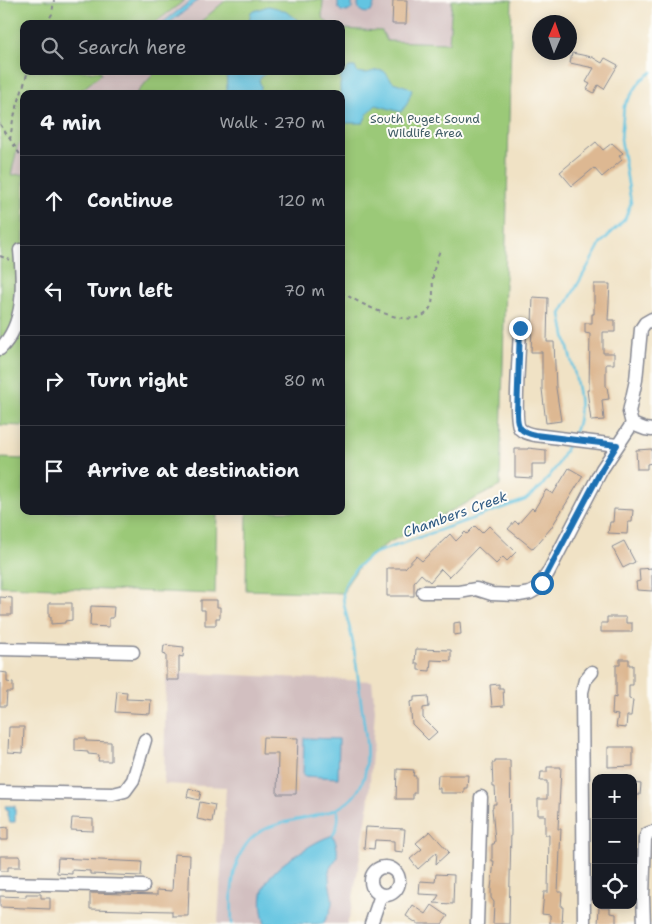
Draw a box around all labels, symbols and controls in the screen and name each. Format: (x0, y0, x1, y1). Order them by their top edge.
north arrow (532, 15, 577, 60)
search box (20, 20, 345, 75)
icon: search (38, 34, 66, 62)
text: Search here (78, 35, 187, 60)
text: 4 min (40, 109, 101, 137)
park label: South Puget Sound Wildlife Area (370, 111, 480, 141)
text: Walk · 270 m (220, 112, 325, 133)
icon: ahead (40, 187, 68, 215)
text: Continue (87, 188, 173, 213)
text: 120 m (278, 190, 325, 211)
icon: left (40, 277, 68, 305)
text: Turn left (87, 278, 173, 303)
text: 70 m (284, 280, 325, 301)
route end (509, 317, 532, 340)
icon: right (40, 367, 68, 395)
text: Turn right (87, 368, 188, 393)
text: 80 m (284, 370, 325, 391)
icon: arrive (40, 457, 68, 485)
text: Arrive at destination (87, 458, 299, 483)
water label: Chambers Creek (400, 487, 510, 541)
route start (531, 572, 554, 595)
map controls (592, 774, 637, 909)
button: + (592, 774, 637, 819)
button: − (592, 819, 637, 864)
button: locate (592, 864, 637, 909)

